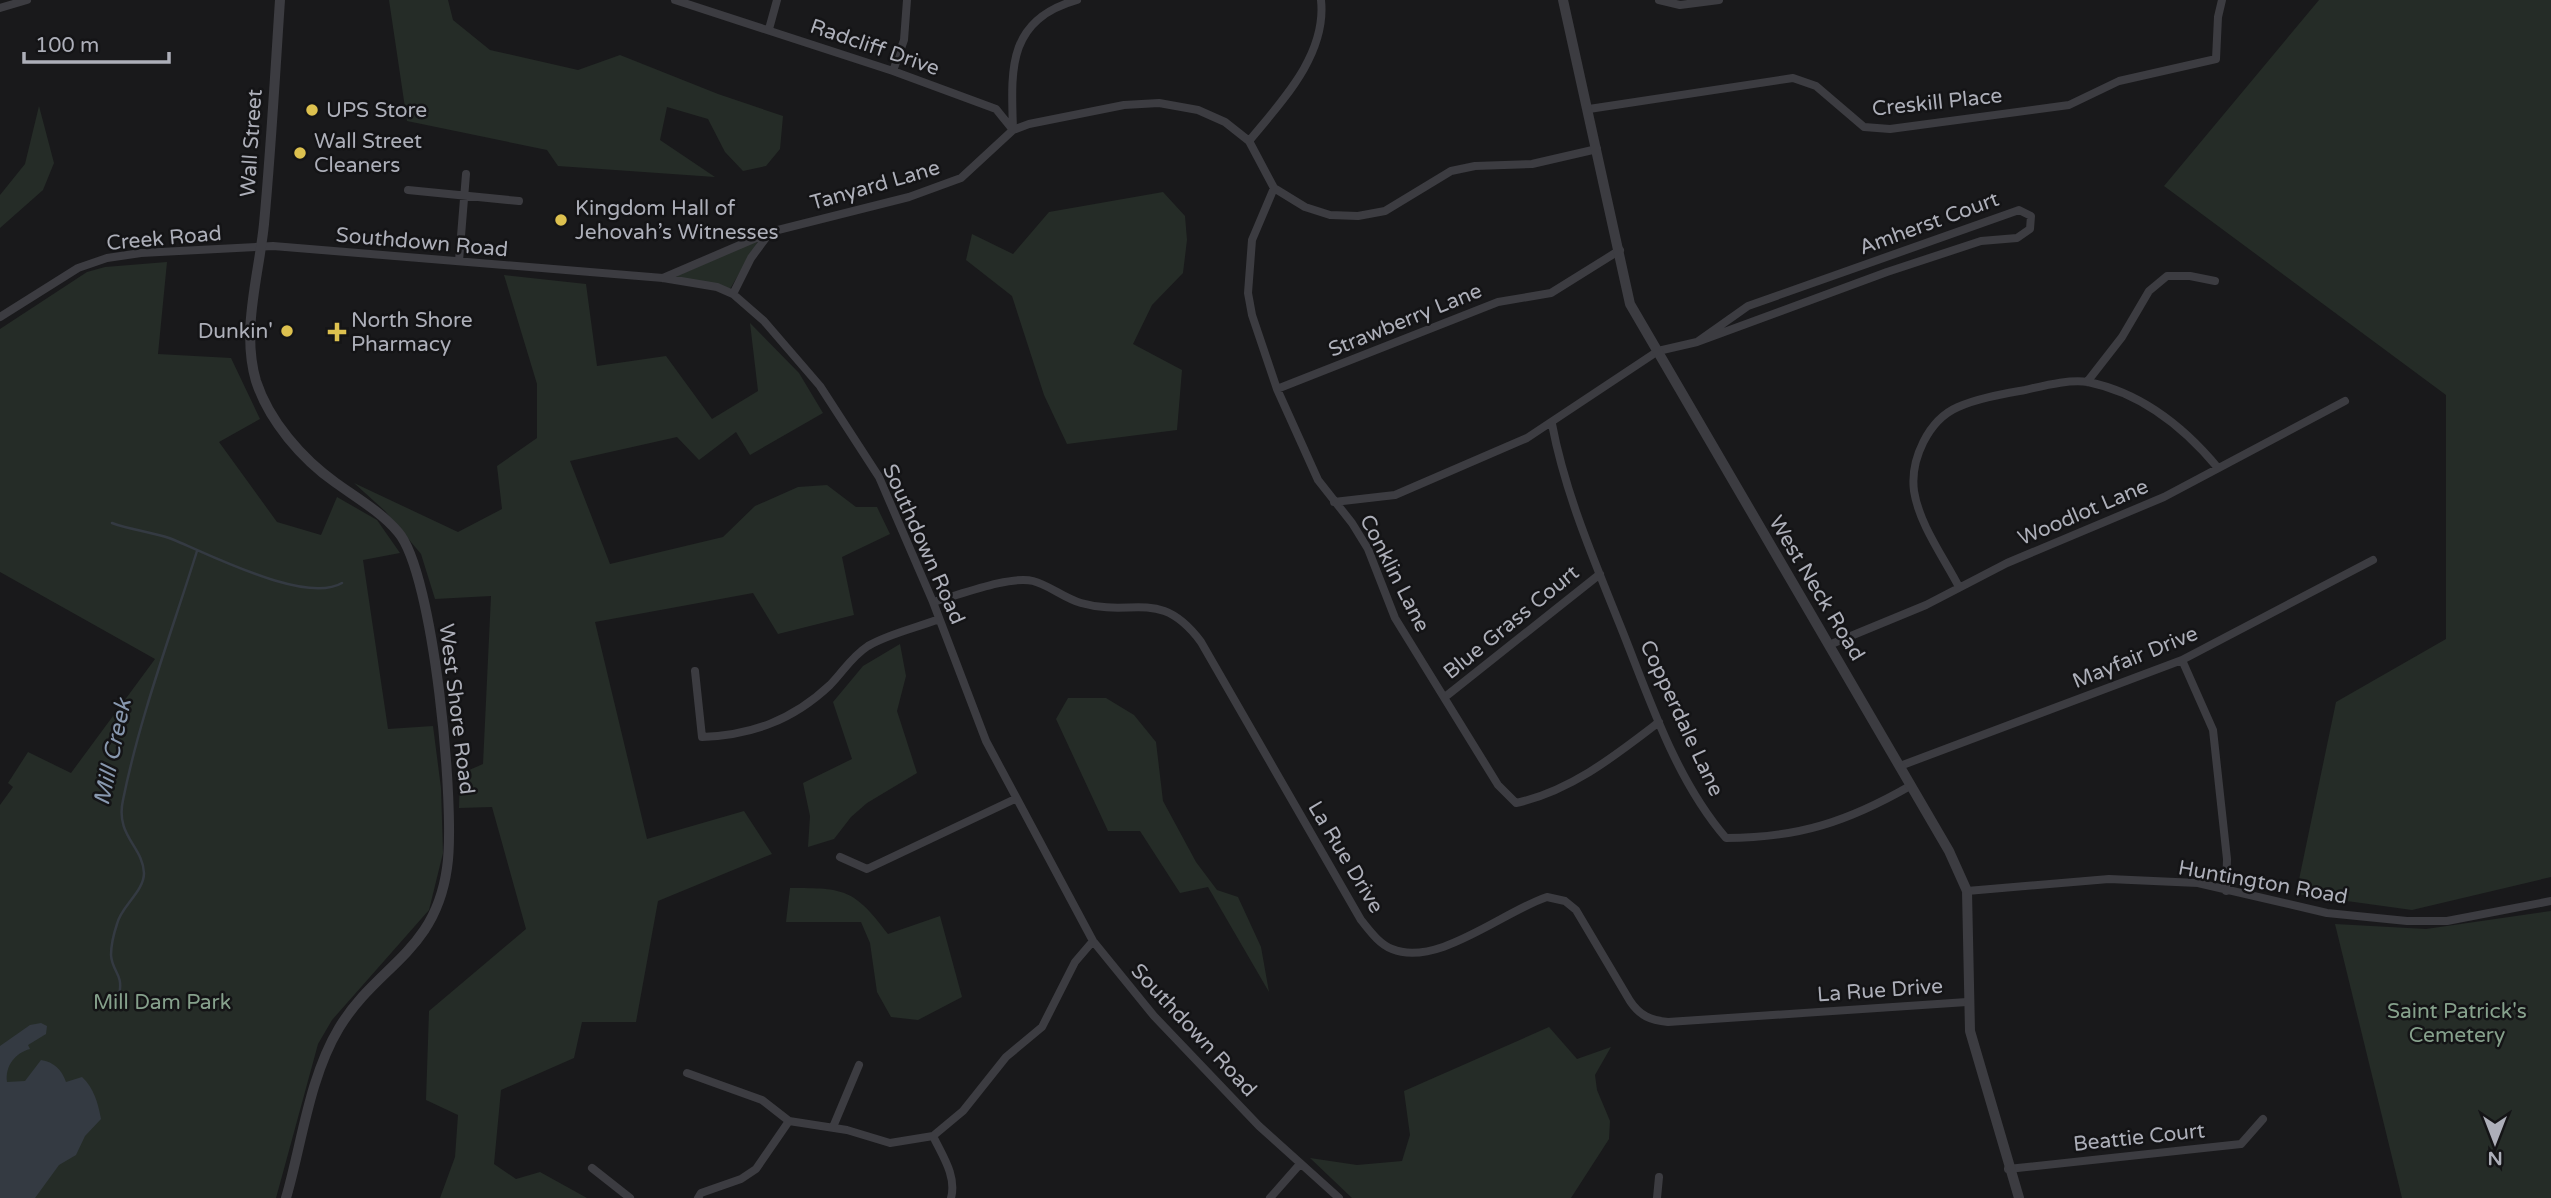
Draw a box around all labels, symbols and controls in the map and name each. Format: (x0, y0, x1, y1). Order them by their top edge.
street label: Radcliff Drive (807, 14, 943, 81)
scale bar (24, 21, 170, 65)
text: 100 m (35, 33, 99, 58)
street label: Creskill Place (1871, 83, 2003, 122)
street label: Wall Street (235, 88, 268, 198)
place label: UPS Store (326, 98, 427, 123)
marker: UPS Store (304, 102, 320, 118)
place label: Wall Street Cleaners (314, 129, 422, 178)
marker: Wall Street Cleaners (292, 145, 308, 161)
street label: Tanyard Lane (808, 155, 943, 216)
street label: Amherst Court (1856, 187, 2002, 260)
place label: Kingdom Hall of Jehovah’s Witnesses (575, 196, 779, 245)
marker: Kingdom Hall of Jehovah’s Witnesses (553, 212, 569, 228)
street label: Creek Road (105, 221, 223, 256)
street label: Southdown Road (335, 223, 509, 262)
street label: Strawberry Lane (1325, 278, 1486, 363)
place label: North Shore Pharmacy (351, 308, 473, 357)
place label: Dunkin' (198, 319, 273, 344)
marker: Dunkin' (279, 323, 295, 339)
marker: North Shore Pharmacy (329, 324, 345, 340)
street label: Southdown Road (877, 460, 970, 628)
street label: Woodlot Lane (2014, 474, 2152, 551)
street label: Conklin Lane (1354, 510, 1435, 636)
street label: West Neck Road (1763, 511, 1870, 665)
street label: Blue Grass Court (1439, 560, 1584, 685)
street label: Mayfair Drive (2069, 621, 2202, 694)
street label: West Shore Road (434, 622, 479, 796)
street label: Copperdale Lane (1634, 636, 1729, 800)
water label: Mill Creek (88, 695, 138, 808)
street label: La Rue Drive (1302, 797, 1389, 918)
street label: Huntington Road (2176, 855, 2350, 910)
street label: Southdown Road (1126, 959, 1262, 1102)
street label: La Rue Drive (1816, 974, 1944, 1007)
park label: Mill Dam Park (93, 990, 231, 1015)
park label: Saint Patrick's Cemetery (2387, 999, 2527, 1048)
north arrow (2460, 1107, 2530, 1177)
street label: Beattie Court (2072, 1118, 2206, 1157)
text: N (2487, 1147, 2503, 1169)

